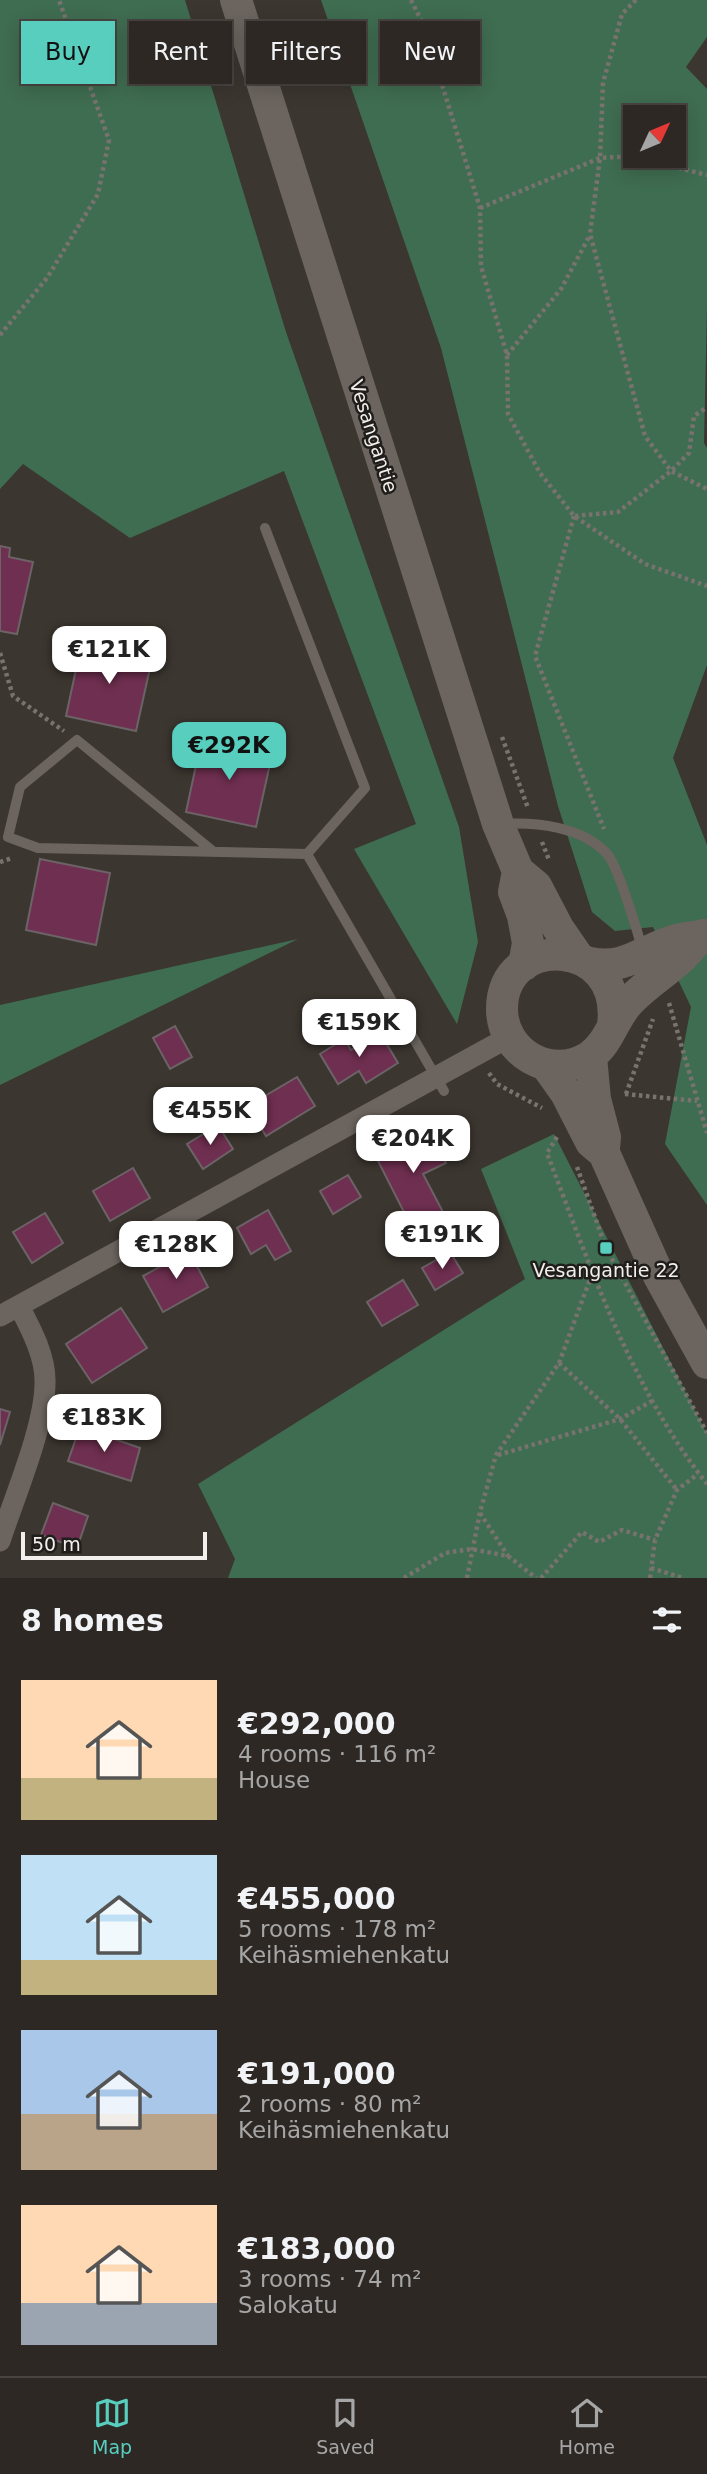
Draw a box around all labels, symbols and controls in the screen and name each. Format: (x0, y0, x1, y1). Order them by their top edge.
chip: Buy (21, 21, 115, 84)
chip: Rent (129, 21, 232, 84)
chip: Filters (246, 21, 366, 84)
chip: New (380, 21, 480, 84)
north arrow (623, 105, 686, 168)
map controls (623, 105, 686, 168)
street label: Vesangantie (345, 377, 403, 495)
pin: €121K (60, 626, 158, 686)
text: €121K (68, 636, 150, 662)
pin: €292K (180, 722, 278, 782)
text: €292K (188, 732, 270, 758)
pin: €159K (310, 1000, 408, 1059)
text: €159K (318, 1009, 400, 1035)
pin: €455K (161, 1088, 259, 1147)
text: €455K (169, 1097, 251, 1123)
pin: €204K (364, 1116, 462, 1175)
text: €204K (372, 1125, 454, 1151)
pin: €191K (393, 1212, 491, 1271)
text: €191K (401, 1221, 483, 1247)
pin: €128K (127, 1222, 225, 1281)
text: €128K (135, 1231, 217, 1257)
marker: Vesangantie 22 (598, 1240, 614, 1256)
place label: Vesangantie 22 (532, 1259, 680, 1281)
pin: €183K (55, 1394, 153, 1454)
text: €183K (63, 1404, 145, 1430)
scale bar (21, 1529, 206, 1561)
text: 50 m (32, 1533, 81, 1555)
icon: filters (648, 1601, 686, 1639)
text: 8 homes (21, 1603, 164, 1638)
text: €292,000 (238, 1706, 396, 1741)
icon: home (77, 1708, 161, 1792)
text: 4 rooms · 116 m² (238, 1741, 436, 1767)
text: House (238, 1767, 310, 1793)
text: €455,000 (238, 1881, 396, 1916)
icon: home (77, 1883, 161, 1967)
text: 5 rooms · 178 m² (238, 1916, 436, 1942)
text: Keihäsmiehenkatu (238, 1942, 450, 1968)
text: €191,000 (238, 2056, 396, 2091)
icon: home (77, 2058, 161, 2142)
text: 2 rooms · 80 m² (238, 2091, 422, 2117)
text: Keihäsmiehenkatu (238, 2117, 450, 2143)
text: €183,000 (238, 2231, 396, 2266)
icon: home (77, 2233, 161, 2317)
text: 3 rooms · 74 m² (238, 2266, 422, 2292)
text: Salokatu (238, 2292, 338, 2318)
tab: Map (92, 2394, 132, 2458)
tab: Saved (316, 2394, 375, 2458)
tab: Home (559, 2394, 615, 2458)

